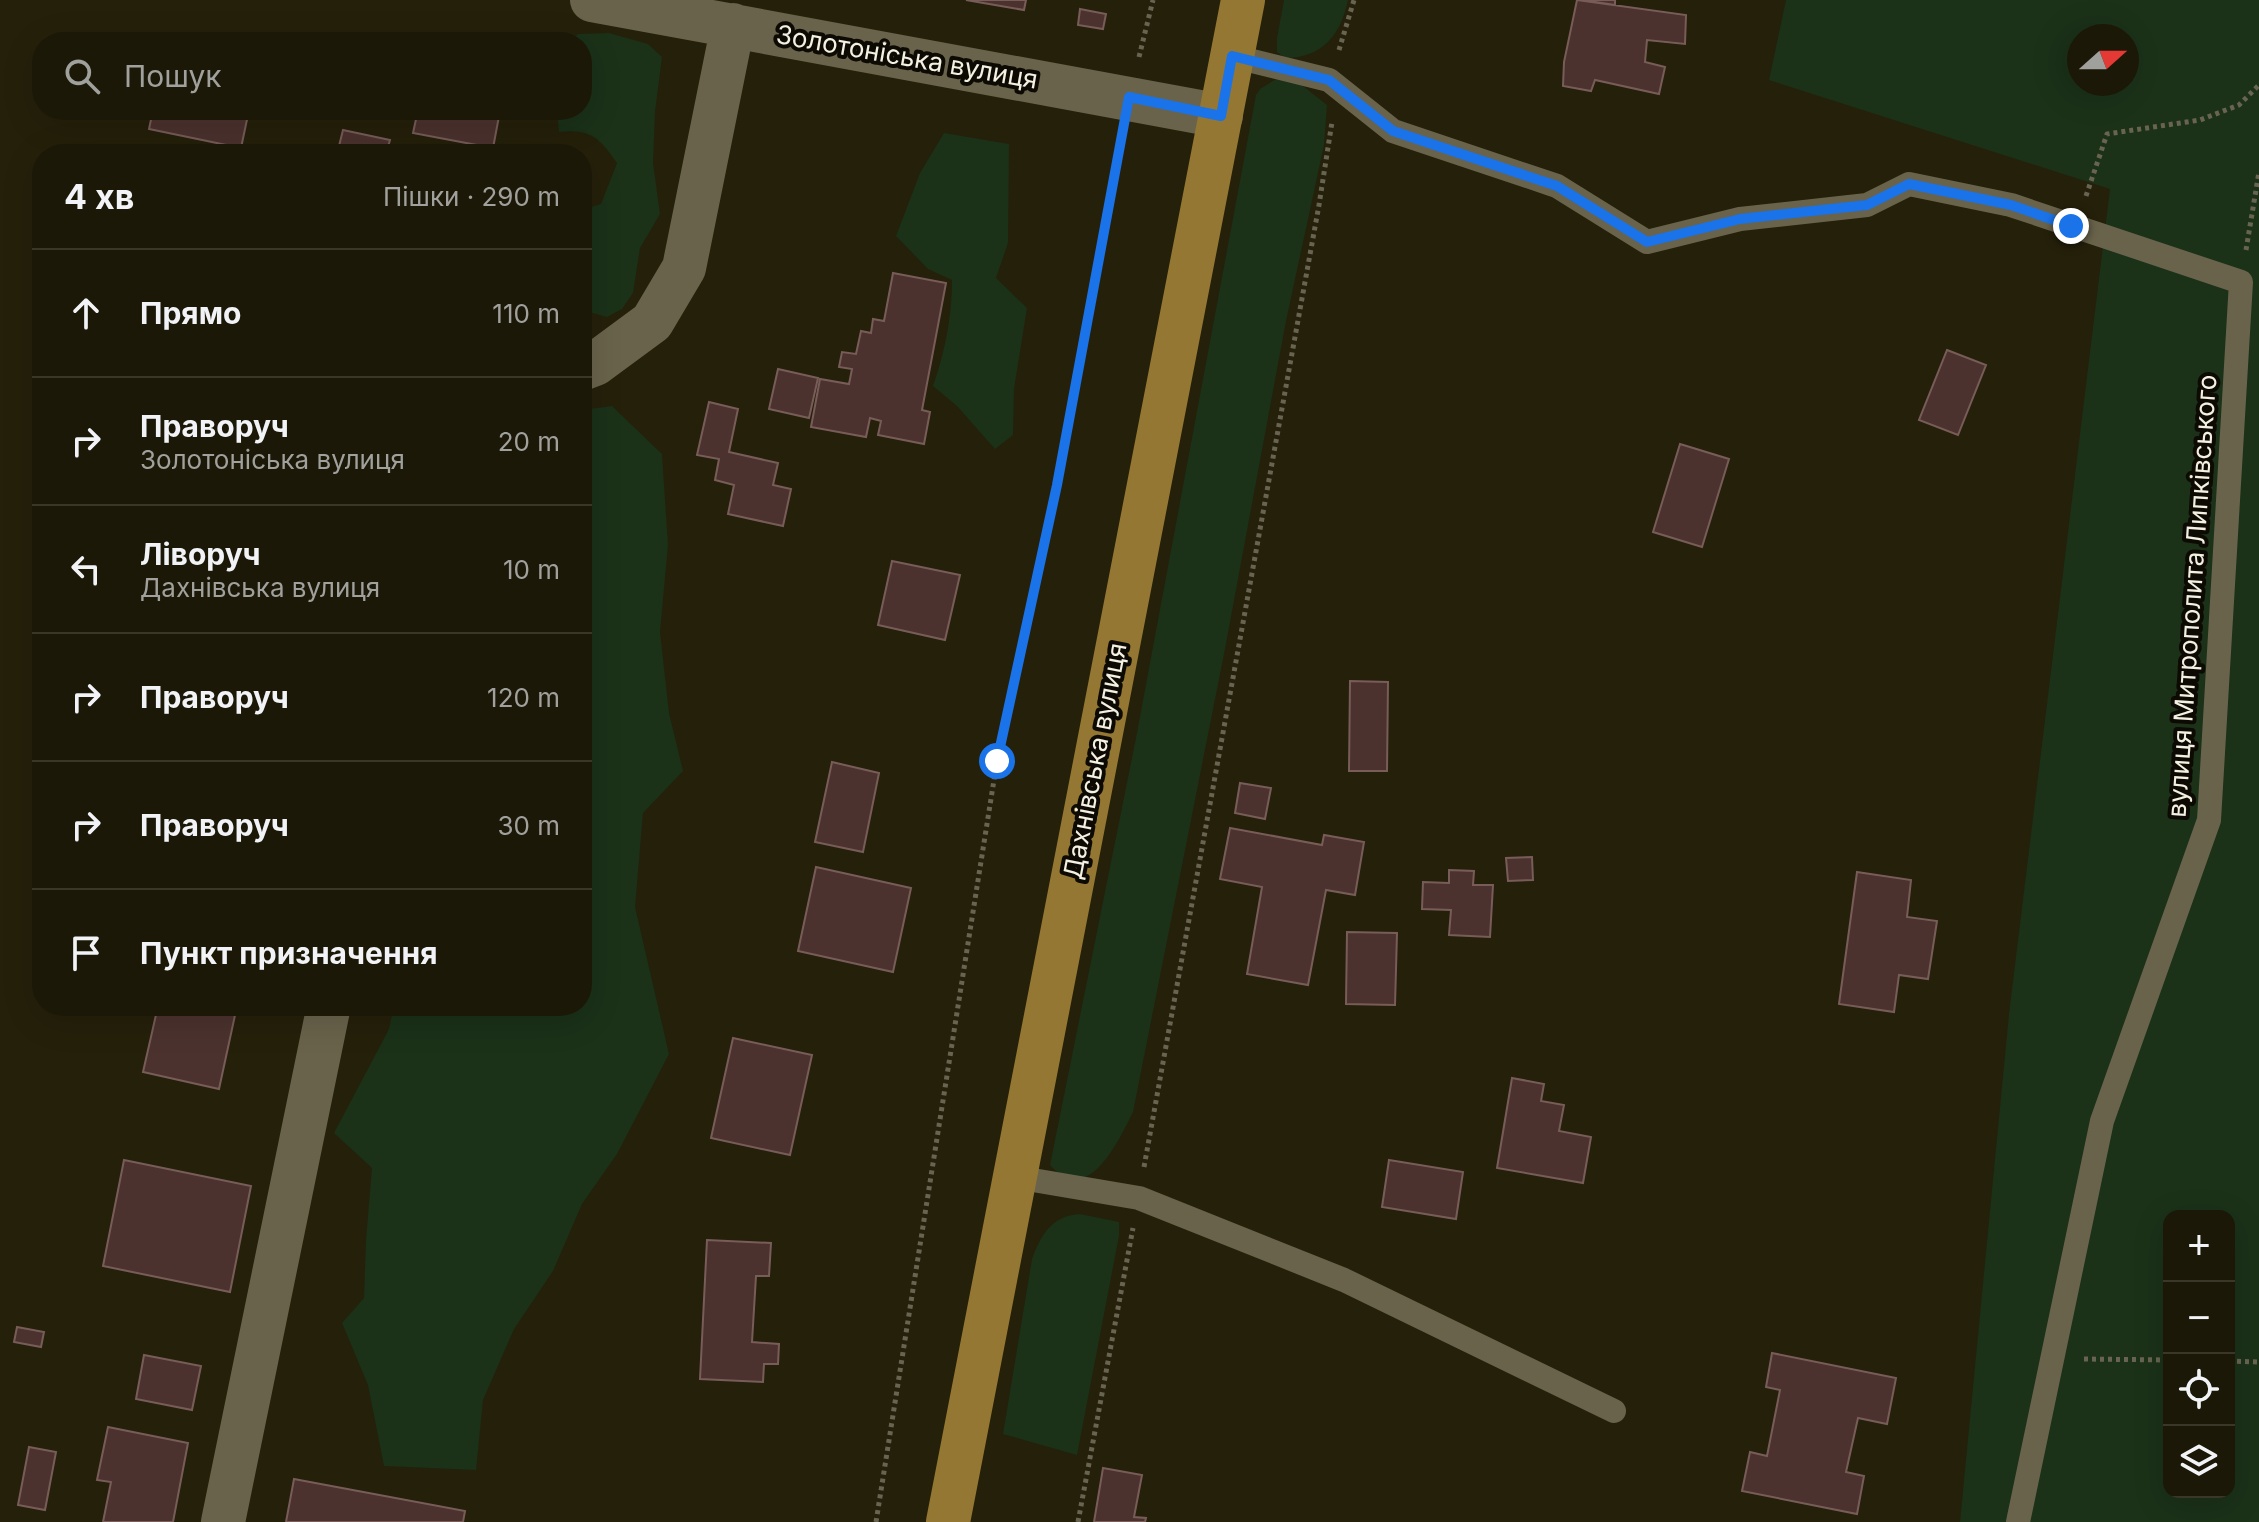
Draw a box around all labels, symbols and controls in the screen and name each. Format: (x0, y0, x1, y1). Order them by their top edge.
street label: Золотоніська вулиця (774, 18, 1040, 95)
north arrow (2067, 24, 2139, 96)
search box (32, 32, 592, 120)
icon: search (60, 54, 104, 98)
text: Пошук (124, 58, 222, 94)
text: 4 хв (64, 176, 134, 217)
text: Пішки · 290 m (383, 181, 560, 212)
route end (2053, 208, 2089, 244)
icon: ahead (64, 291, 108, 335)
text: Прямо (140, 295, 241, 331)
text: 110 m (492, 298, 560, 329)
street label: вулиця Митрополита Липківського (2161, 373, 2222, 818)
text: Праворуч (140, 408, 289, 444)
icon: right (64, 419, 108, 463)
text: 20 m (498, 426, 560, 457)
text: Золотоніська вулиця (140, 444, 405, 475)
text: Ліворуч (140, 536, 260, 572)
icon: left (64, 547, 108, 591)
text: 10 m (503, 554, 560, 585)
text: Дахнівська вулиця (140, 572, 380, 603)
street label: Дахнівська вулиця (1056, 640, 1133, 882)
icon: right (64, 675, 108, 719)
text: Праворуч (140, 679, 289, 715)
text: 120 m (487, 682, 560, 713)
route start (979, 743, 1015, 779)
icon: right (64, 803, 108, 847)
text: Праворуч (140, 807, 289, 843)
text: 30 m (497, 810, 560, 841)
icon: arrive (64, 931, 108, 975)
text: Пункт призначення (140, 935, 438, 971)
map controls (2163, 1210, 2235, 1498)
button: + (2163, 1210, 2235, 1282)
button: − (2163, 1282, 2235, 1354)
button: locate (2163, 1354, 2235, 1426)
button: layers (2163, 1426, 2235, 1498)

